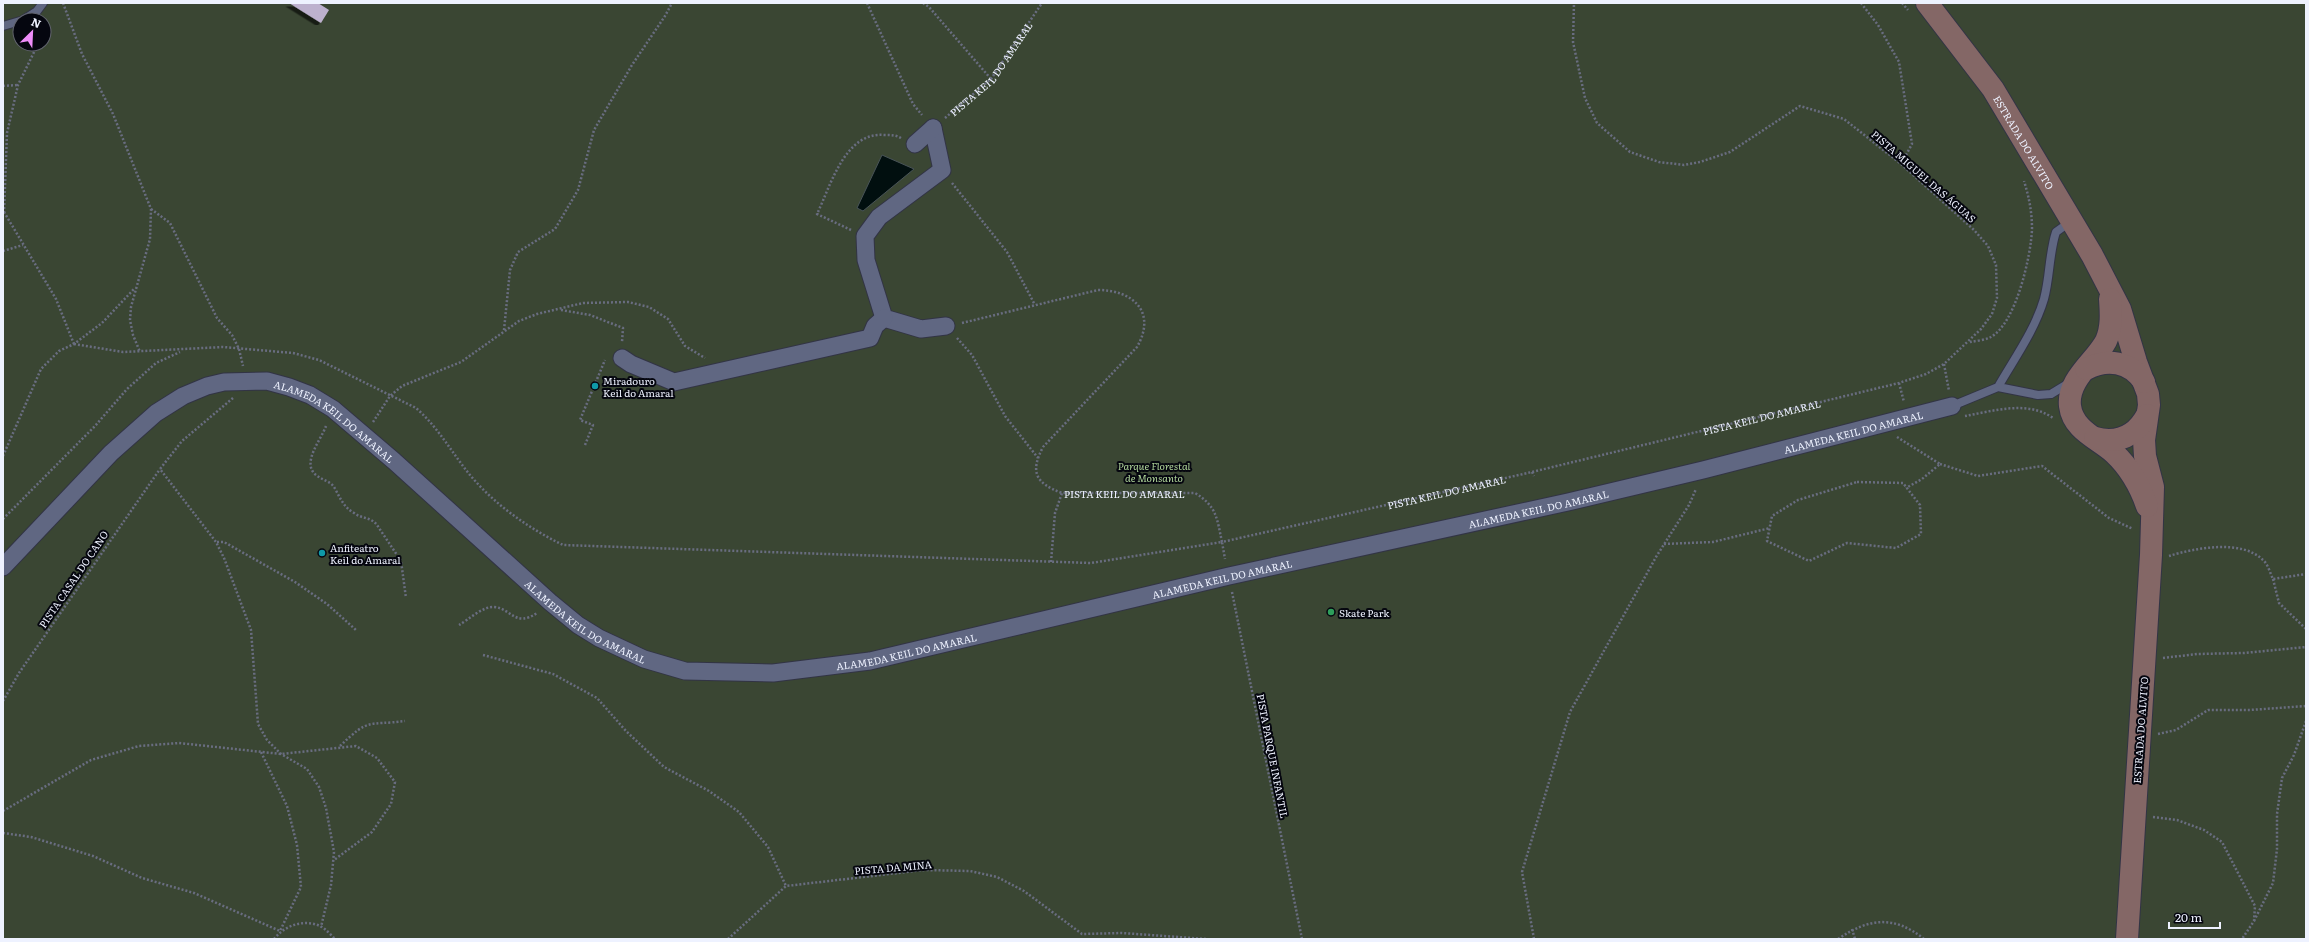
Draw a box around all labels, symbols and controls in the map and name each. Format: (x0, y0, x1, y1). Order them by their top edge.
north arrow (12, 12, 52, 52)
text: N (29, 13, 44, 31)
street label: PISTA KEIL DO AMARAL (946, 18, 1035, 119)
street label: ESTRADA DO ALVITO (1991, 92, 2059, 192)
street label: PISTA MIGUEL DAS ÁGUAS (1869, 126, 1979, 226)
place label: Miradouro Keil do Amaral (603, 373, 674, 400)
street label: ALAMEDA KEIL DO AMARAL (272, 376, 398, 466)
marker: Miradouro Keil do Amaral (590, 381, 600, 391)
street label: PISTA KEIL DO AMARAL (1701, 395, 1822, 438)
street label: ALAMEDA KEIL DO AMARAL (1782, 406, 1924, 457)
park label: Parque Florestal de Monsanto (1118, 458, 1191, 485)
street label: PISTA KEIL DO AMARAL (1386, 471, 1507, 512)
street label: ALAMEDA KEIL DO AMARAL (1467, 485, 1610, 531)
street label: PISTA KEIL DO AMARAL (1064, 486, 1185, 501)
street label: PISTA CASAL DO CANO (35, 527, 111, 631)
place label: Anfiteatro Keil do Amaral (330, 540, 401, 567)
marker: Anfiteatro Keil do Amaral (317, 548, 327, 558)
street label: ALAMEDA KEIL DO AMARAL (1150, 555, 1294, 601)
street label: ALAMEDA KEIL DO AMARAL (522, 576, 649, 667)
place label: Skate Park (1339, 605, 1390, 620)
marker: Skate Park (1326, 607, 1336, 617)
street label: ALAMEDA KEIL DO AMARAL (835, 629, 978, 673)
street label: ESTRADA DO ALVITO (2129, 676, 2151, 784)
street label: PISTA PARQUE INFANTIL (1254, 692, 1292, 820)
street label: PISTA DA MINA (854, 856, 933, 878)
scale bar (2169, 904, 2220, 930)
text: 20 m (2175, 908, 2202, 926)

